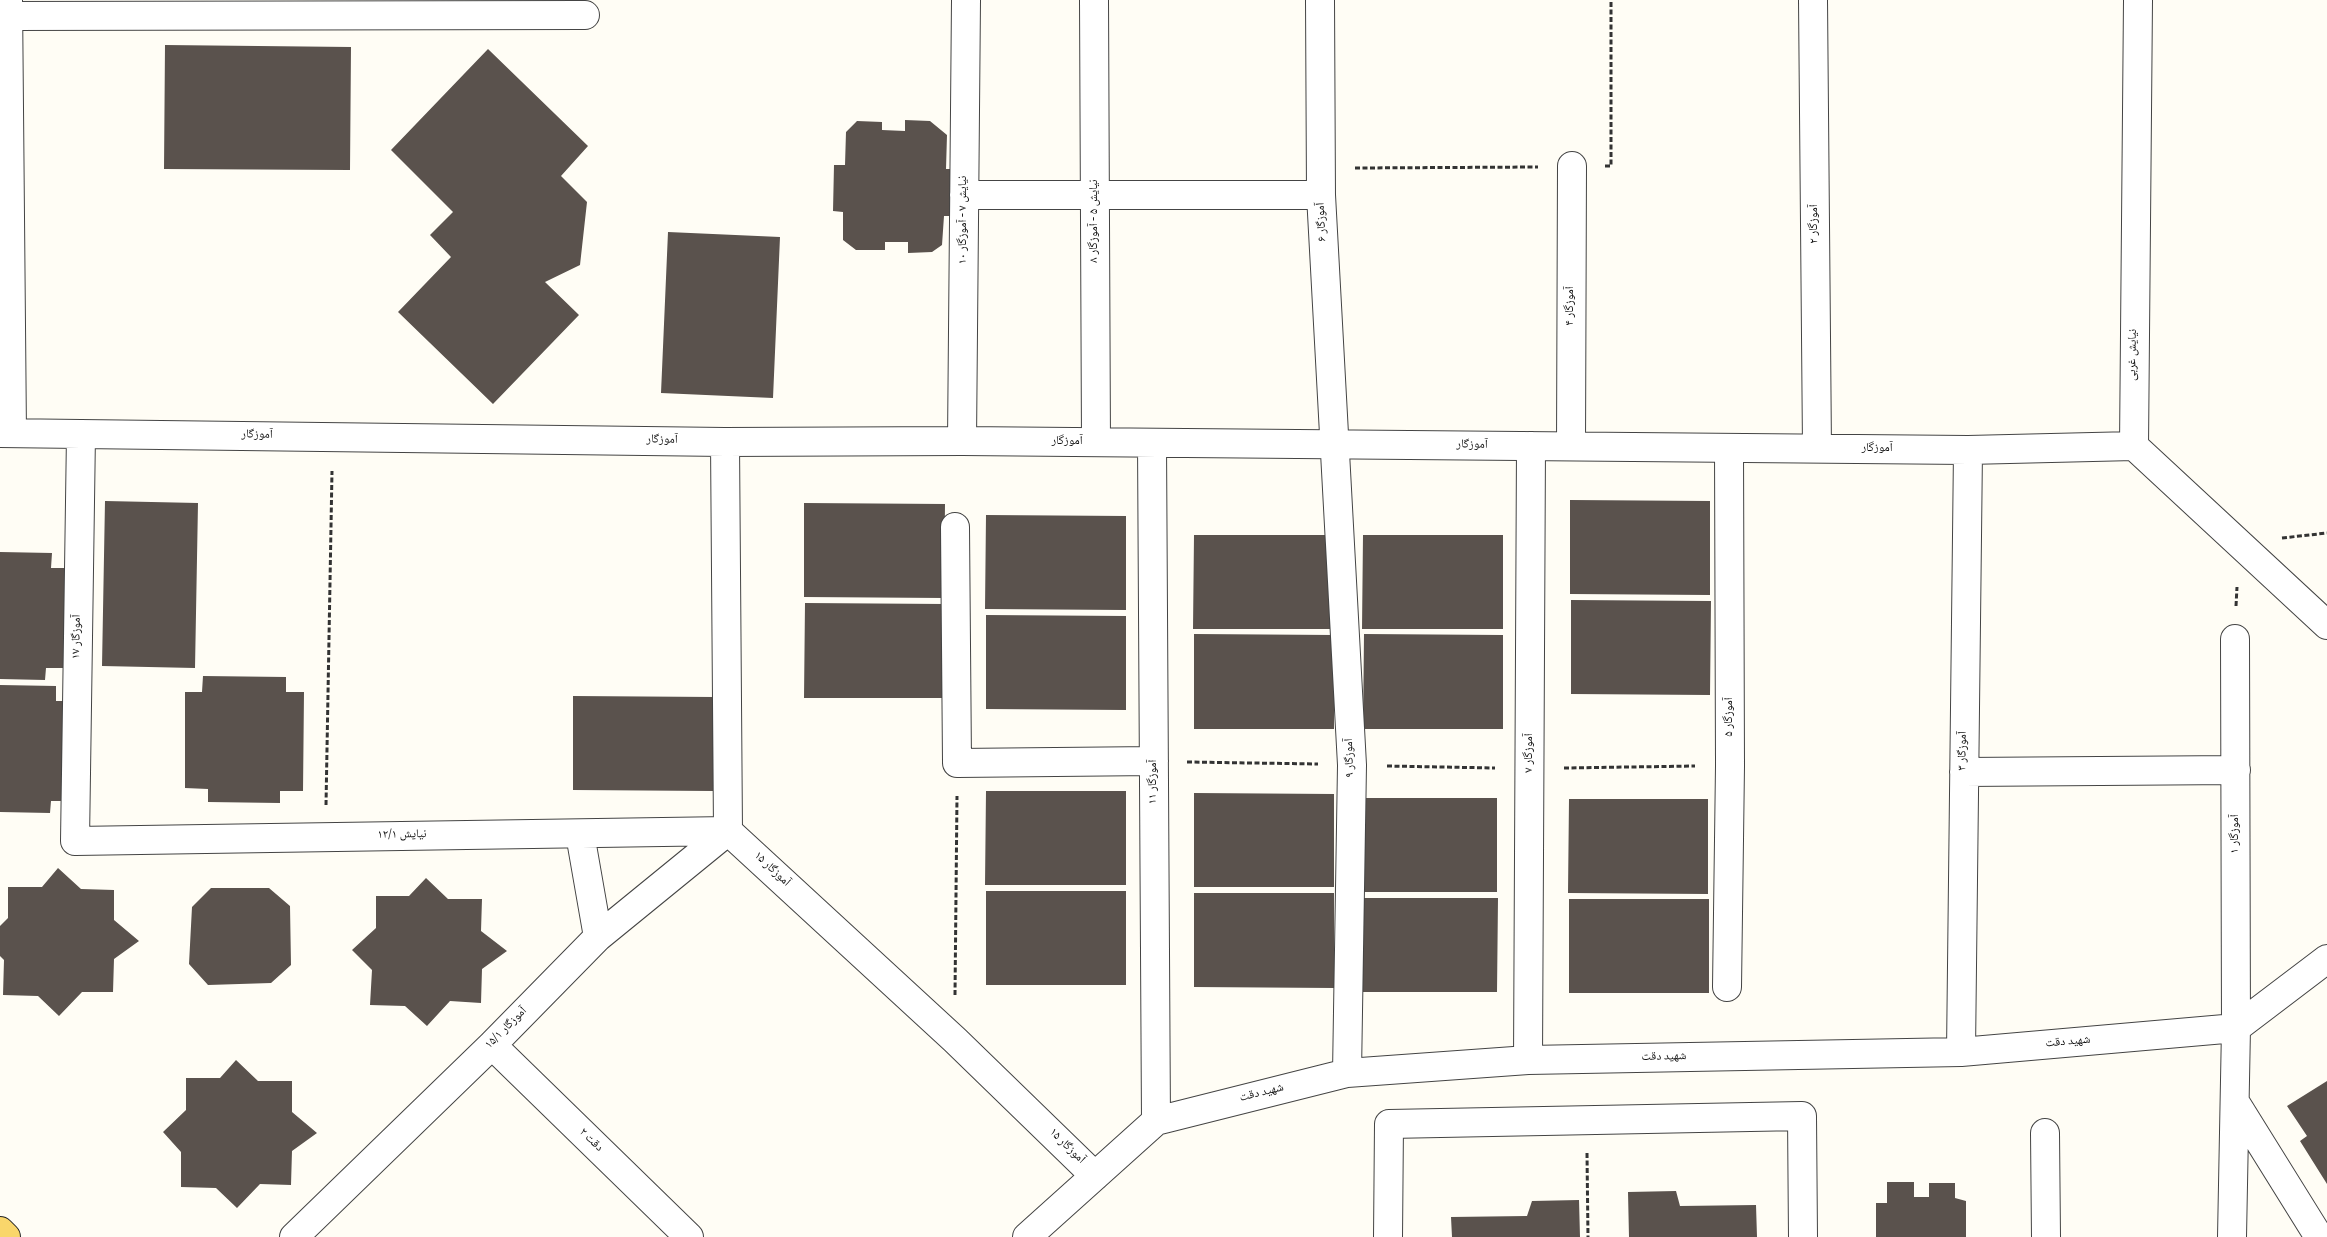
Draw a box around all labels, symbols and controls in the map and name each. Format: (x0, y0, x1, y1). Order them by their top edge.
street label: نیایش ۷ - آموزگار ۱۰ (957, 176, 971, 264)
street label: نیایش ۵ - آموزگار ۸ (1088, 179, 1102, 263)
street label: آموزگار ۶ (1315, 202, 1331, 242)
street label: آموزگار ۲ (1808, 204, 1822, 244)
street label: آموزگار ۴ (1564, 286, 1578, 326)
street label: نیایش غربی (2126, 329, 2142, 381)
street label: آموزگار (241, 429, 273, 443)
street label: آموزگار (646, 434, 678, 448)
street label: آموزگار (1051, 435, 1083, 449)
street label: آموزگار (1456, 439, 1488, 453)
street label: آموزگار (1861, 442, 1893, 456)
street label: آموزگار ۱۷ (70, 615, 86, 659)
street label: آموزگار ۵ (1723, 697, 1737, 737)
street label: آموزگار ۳ (1956, 731, 1972, 771)
street label: آموزگار ۷ (1523, 733, 1537, 773)
street label: آموزگار ۹ (1343, 738, 1359, 778)
street label: آموزگار ۱۱ (1147, 760, 1161, 804)
street label: آموزگار ۱ (2229, 814, 2243, 854)
street label: نیایش ۱۲/۱ (377, 828, 427, 844)
street label: آموزگار ۱۵ (750, 850, 792, 890)
street label: آموزگار ۱۵/۱ (483, 1005, 531, 1053)
street label: شهید دقت (2045, 1034, 2091, 1052)
street label: شهید دقت (1641, 1050, 1687, 1066)
street label: شهید دقت (1238, 1082, 1286, 1106)
street label: دقت ۲ (575, 1126, 605, 1156)
street label: آموزگار ۱۵ (1045, 1126, 1087, 1168)

